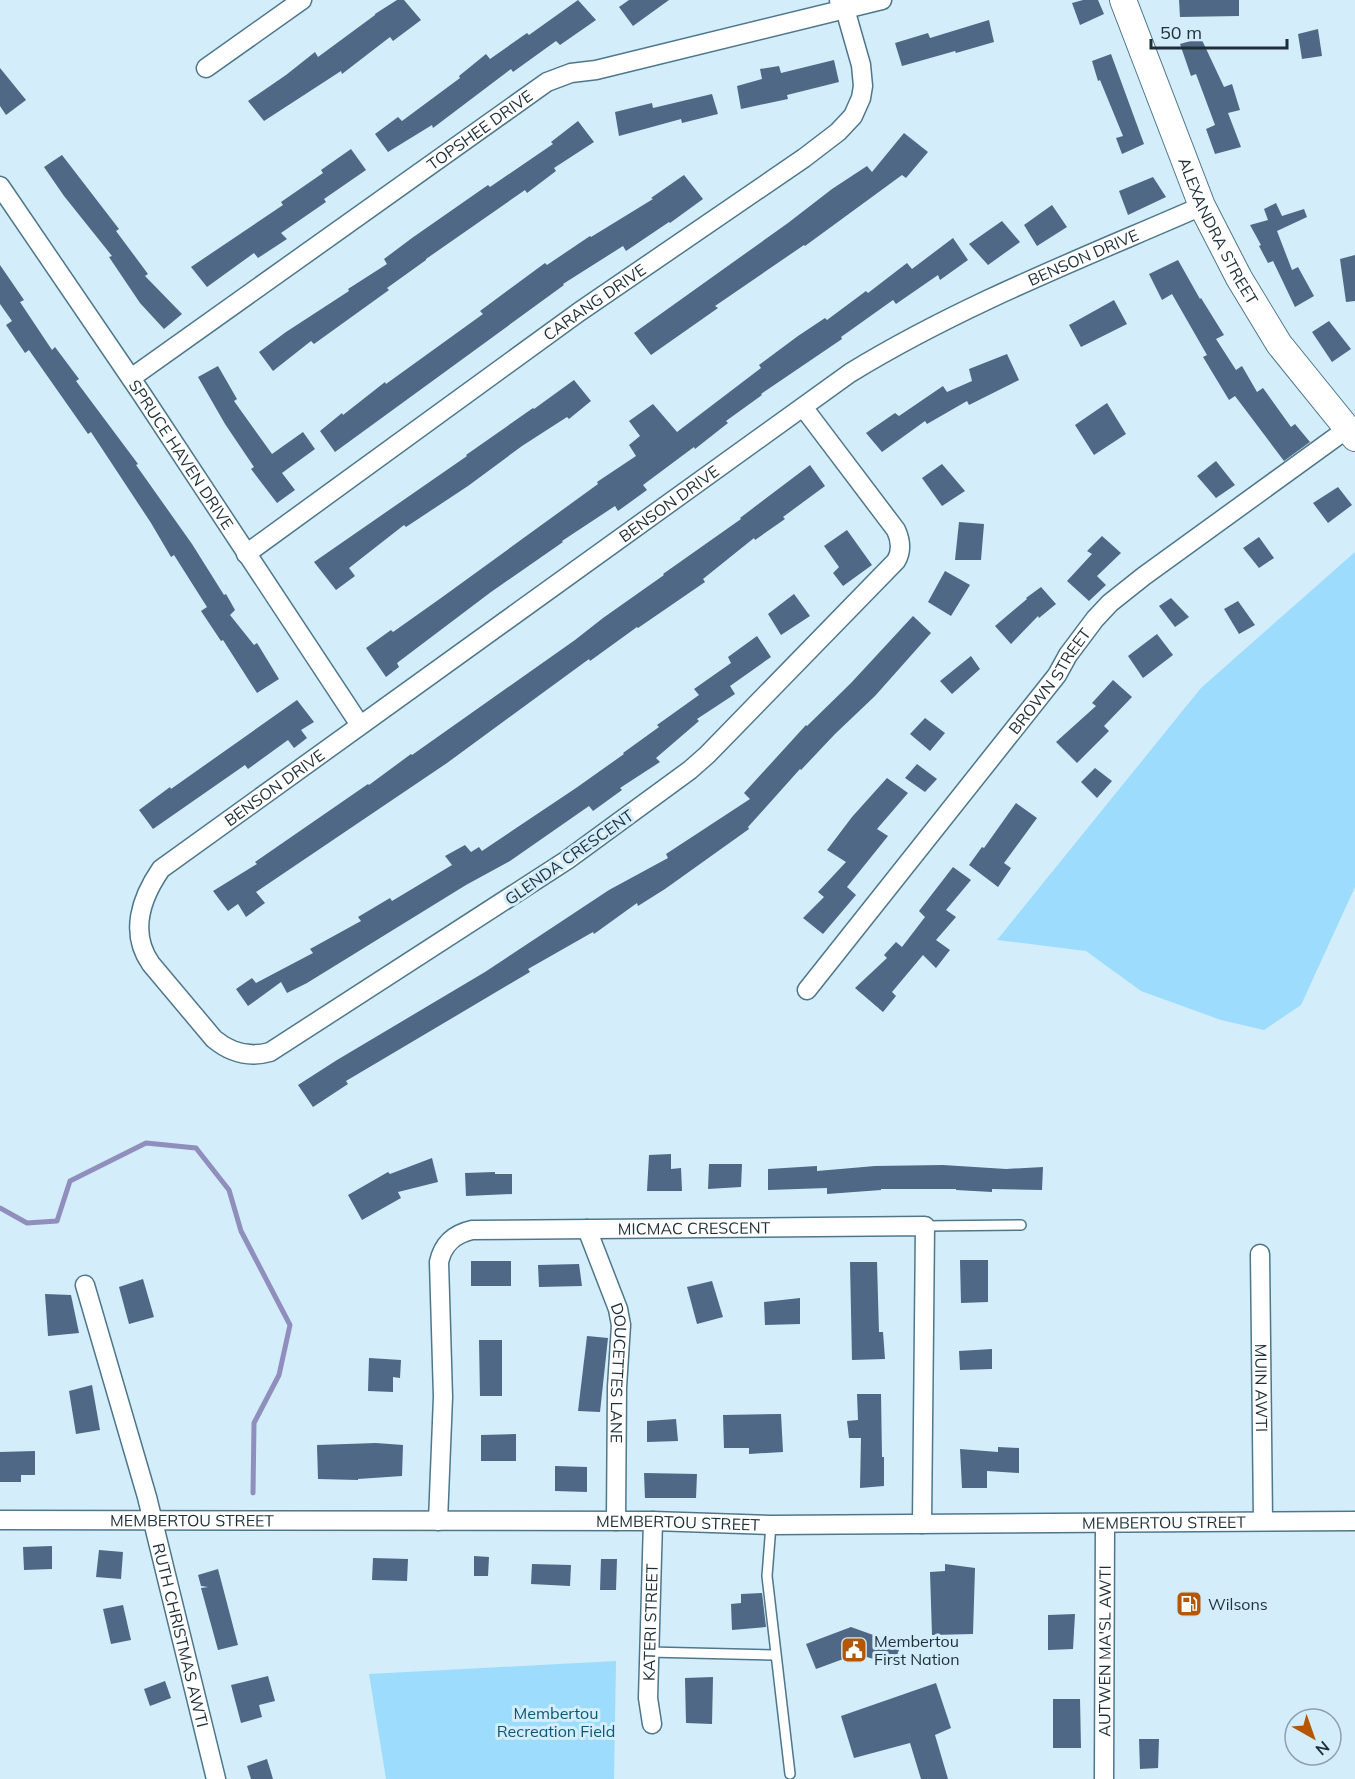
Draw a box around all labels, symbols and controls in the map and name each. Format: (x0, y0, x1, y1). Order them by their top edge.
scale bar (1151, 12, 1288, 50)
text: 50 m (1160, 21, 1202, 44)
street label: TOPSHEE DRIVE (423, 86, 536, 174)
street label: ALEXANDRA STREET (1174, 155, 1263, 308)
street label: BENSON DRIVE (1025, 224, 1142, 290)
street label: CARANG DRIVE (539, 259, 650, 345)
street label: SPRUCE HAVEN DRIVE (125, 376, 238, 533)
street label: BENSON DRIVE (615, 461, 723, 546)
street label: BROWN STREET (1004, 624, 1095, 738)
street label: BENSON DRIVE (220, 745, 328, 830)
street label: GLENDA CRESCENT (501, 805, 638, 909)
street label: MICMAC CRESCENT (618, 1217, 771, 1239)
street label: DOUCETTES LANE (606, 1300, 631, 1443)
street label: MUIN AWTI (1251, 1344, 1272, 1432)
street label: MEMBERTOU STREET (110, 1510, 274, 1530)
street label: MEMBERTOU STREET (596, 1511, 761, 1535)
street label: MEMBERTOU STREET (1082, 1512, 1246, 1533)
street label: RUTH CHRISTMAS AWTI (149, 1541, 213, 1729)
street label: KATERI STREET (638, 1563, 662, 1681)
street label: AUTWEN MA'SL AWTI (1094, 1565, 1115, 1737)
fuel station icon: Wilsons (1174, 1589, 1204, 1619)
place label: Wilsons (1208, 1594, 1268, 1614)
place label: Membertou First Nation (874, 1631, 960, 1669)
public building icon: Membertou First Nation (839, 1635, 869, 1665)
park label: Membertou Recreation Field (497, 1703, 615, 1741)
north arrow (1283, 1707, 1343, 1767)
text: N (1312, 1737, 1334, 1760)

